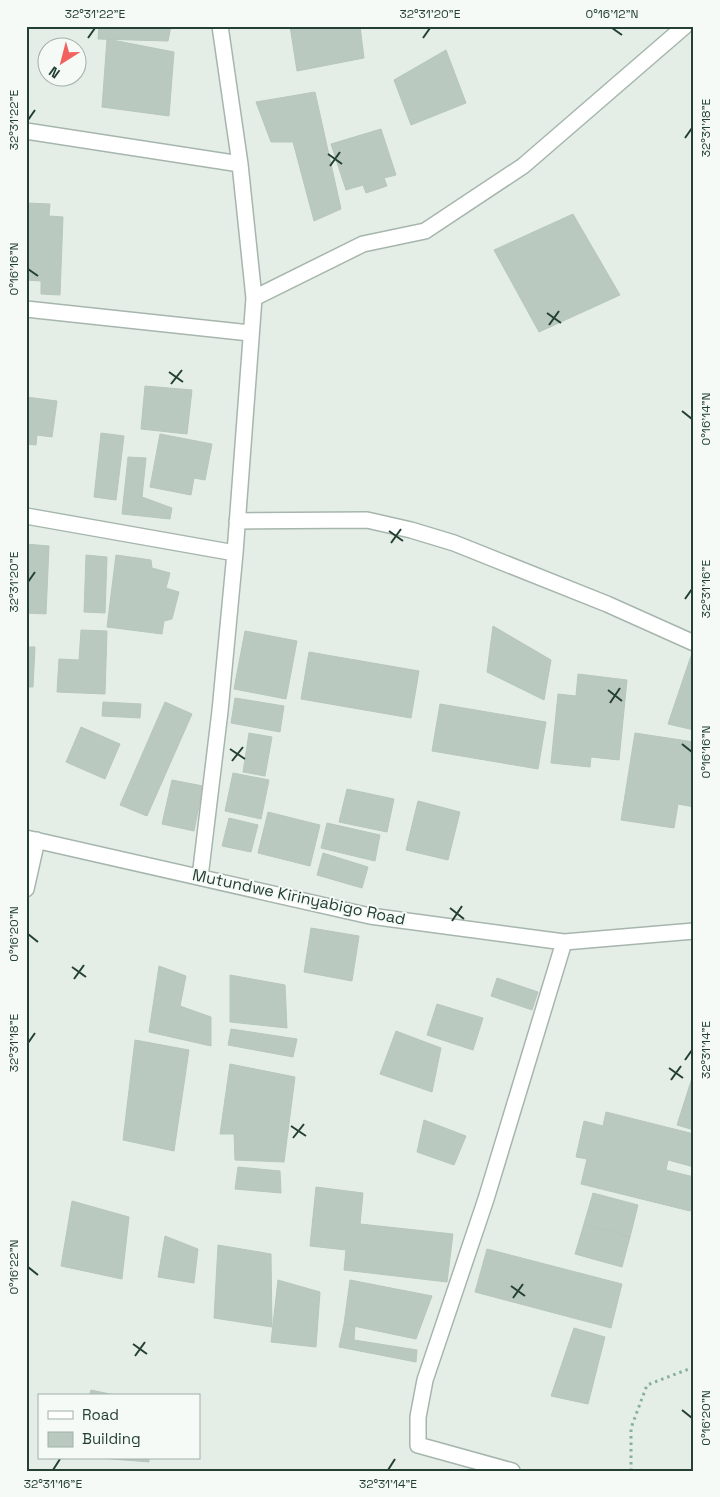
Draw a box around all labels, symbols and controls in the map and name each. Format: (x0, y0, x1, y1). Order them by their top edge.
text: 32°31'22"E (65, 6, 125, 22)
text: 32°31'20"E (400, 6, 461, 22)
text: 0°16'12"N (586, 6, 638, 22)
north arrow (38, 38, 88, 88)
text: N (45, 62, 63, 83)
text: 32°31'22"E (6, 90, 22, 150)
text: 32°31'18"E (698, 99, 714, 157)
text: 0°16'16"N (6, 242, 22, 296)
text: 0°16'14"N (698, 393, 714, 445)
text: 32°31'20"E (6, 551, 22, 612)
text: 32°31'16"E (698, 560, 714, 618)
text: 0°16'16"N (698, 725, 714, 779)
street label: Mutundwe Kirinyabigo Road (191, 864, 407, 930)
text: 0°16'20"N (6, 906, 22, 962)
text: 32°31'18"E (6, 1014, 22, 1072)
text: 32°31'14"E (698, 1021, 714, 1079)
text: 0°16'22"N (6, 1239, 22, 1295)
text: 0°16'20"N (698, 1390, 714, 1446)
legend (38, 1394, 200, 1460)
text: Road (82, 1405, 119, 1424)
text: Building (82, 1429, 141, 1448)
text: 32°31'16"E (24, 1476, 82, 1492)
text: 32°31'14"E (359, 1476, 417, 1492)

